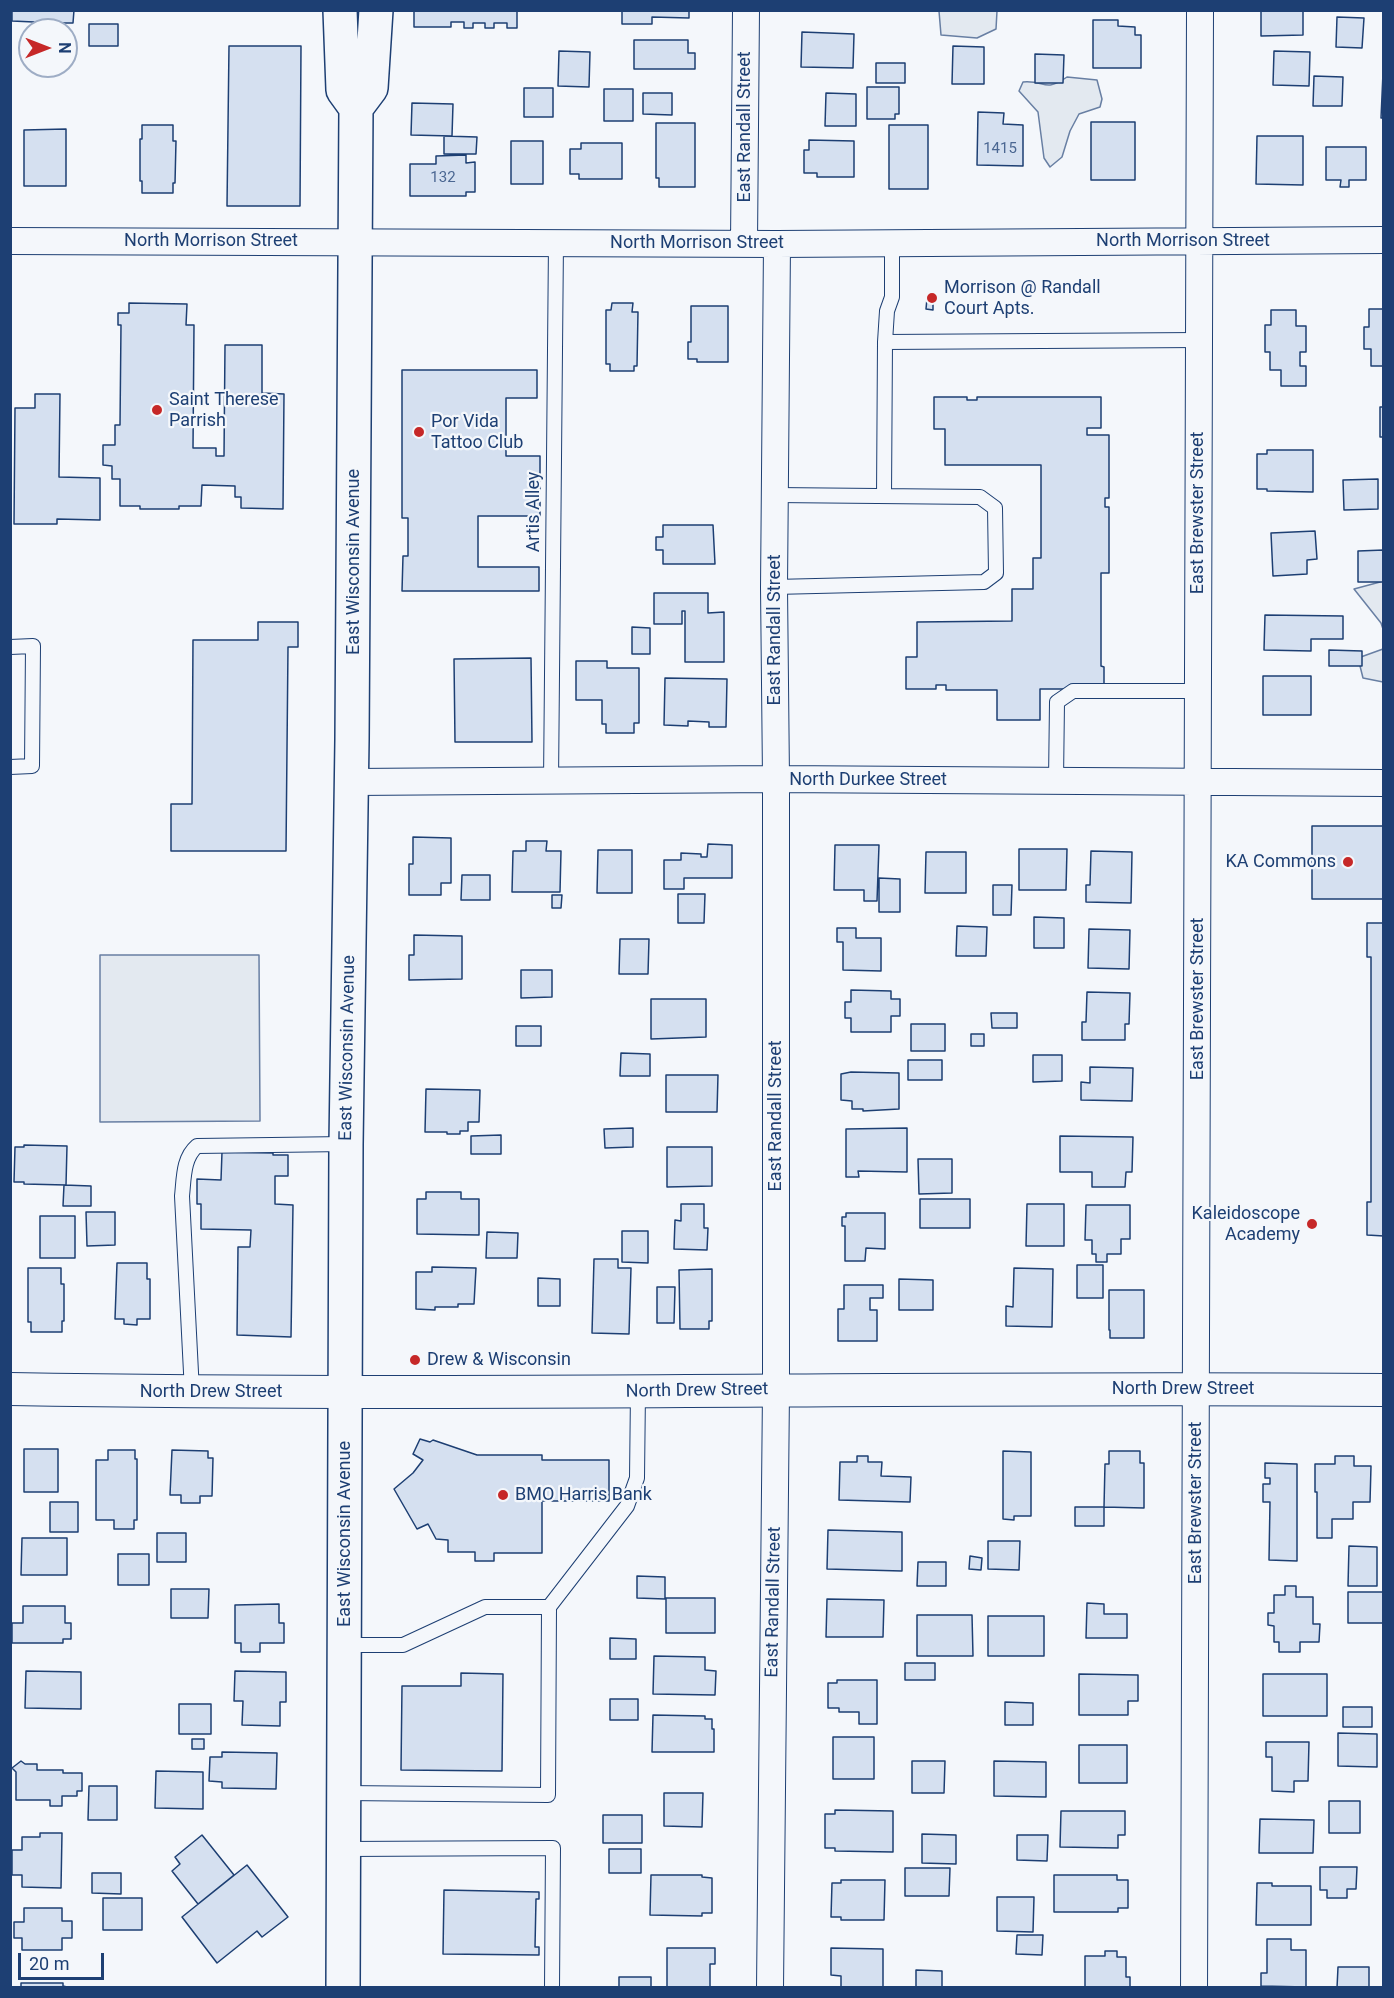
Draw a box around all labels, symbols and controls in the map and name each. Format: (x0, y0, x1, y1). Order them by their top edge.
north arrow (18, 18, 78, 78)
text: N (55, 42, 74, 54)
street label: East Randall Street (734, 51, 756, 203)
house number: 1415 (983, 140, 1017, 158)
house number: 132 (430, 169, 456, 187)
street label: North Morrison Street (124, 230, 298, 252)
street label: North Morrison Street (1096, 230, 1270, 252)
street label: North Morrison Street (610, 232, 784, 254)
place label: Morrison @ Randall Court Apts. (944, 277, 1101, 320)
marker: Morrison @ Randall Court Apts. (925, 291, 939, 305)
place label: Saint Therese Parrish (169, 389, 279, 432)
marker: Saint Therese Parrish (150, 403, 164, 417)
place label: Por Vida Tattoo Club (431, 411, 523, 454)
marker: Por Vida Tattoo Club (412, 425, 426, 439)
street label: East Brewster Street (1187, 432, 1209, 594)
street label: East Wisconsin Avenue (343, 469, 365, 655)
street label: Artis Alley (523, 472, 545, 552)
street label: East Randall Street (764, 554, 786, 706)
street label: North Durkee Street (789, 769, 947, 791)
place label: KA Commons (1225, 851, 1336, 873)
marker: KA Commons (1341, 855, 1355, 869)
street label: East Brewster Street (1187, 918, 1209, 1080)
street label: East Wisconsin Avenue (336, 955, 360, 1141)
street label: East Randall Street (765, 1040, 787, 1192)
place label: Kaleidoscope Academy (1192, 1203, 1300, 1246)
marker: Kaleidoscope Academy (1305, 1217, 1319, 1231)
place label: Drew & Wisconsin (427, 1349, 571, 1371)
marker: Drew & Wisconsin (408, 1353, 422, 1367)
street label: North Drew Street (1112, 1378, 1254, 1400)
street label: North Drew Street (625, 1379, 769, 1403)
street label: North Drew Street (140, 1381, 282, 1403)
street label: East Brewster Street (1185, 1422, 1207, 1584)
street label: East Wisconsin Avenue (334, 1441, 356, 1627)
place label: BMO Harris Bank (515, 1484, 652, 1506)
marker: BMO Harris Bank (496, 1488, 510, 1502)
street label: East Randall Street (762, 1526, 786, 1678)
scale bar (21, 1941, 106, 1979)
text: 20 m (29, 1953, 69, 1974)

